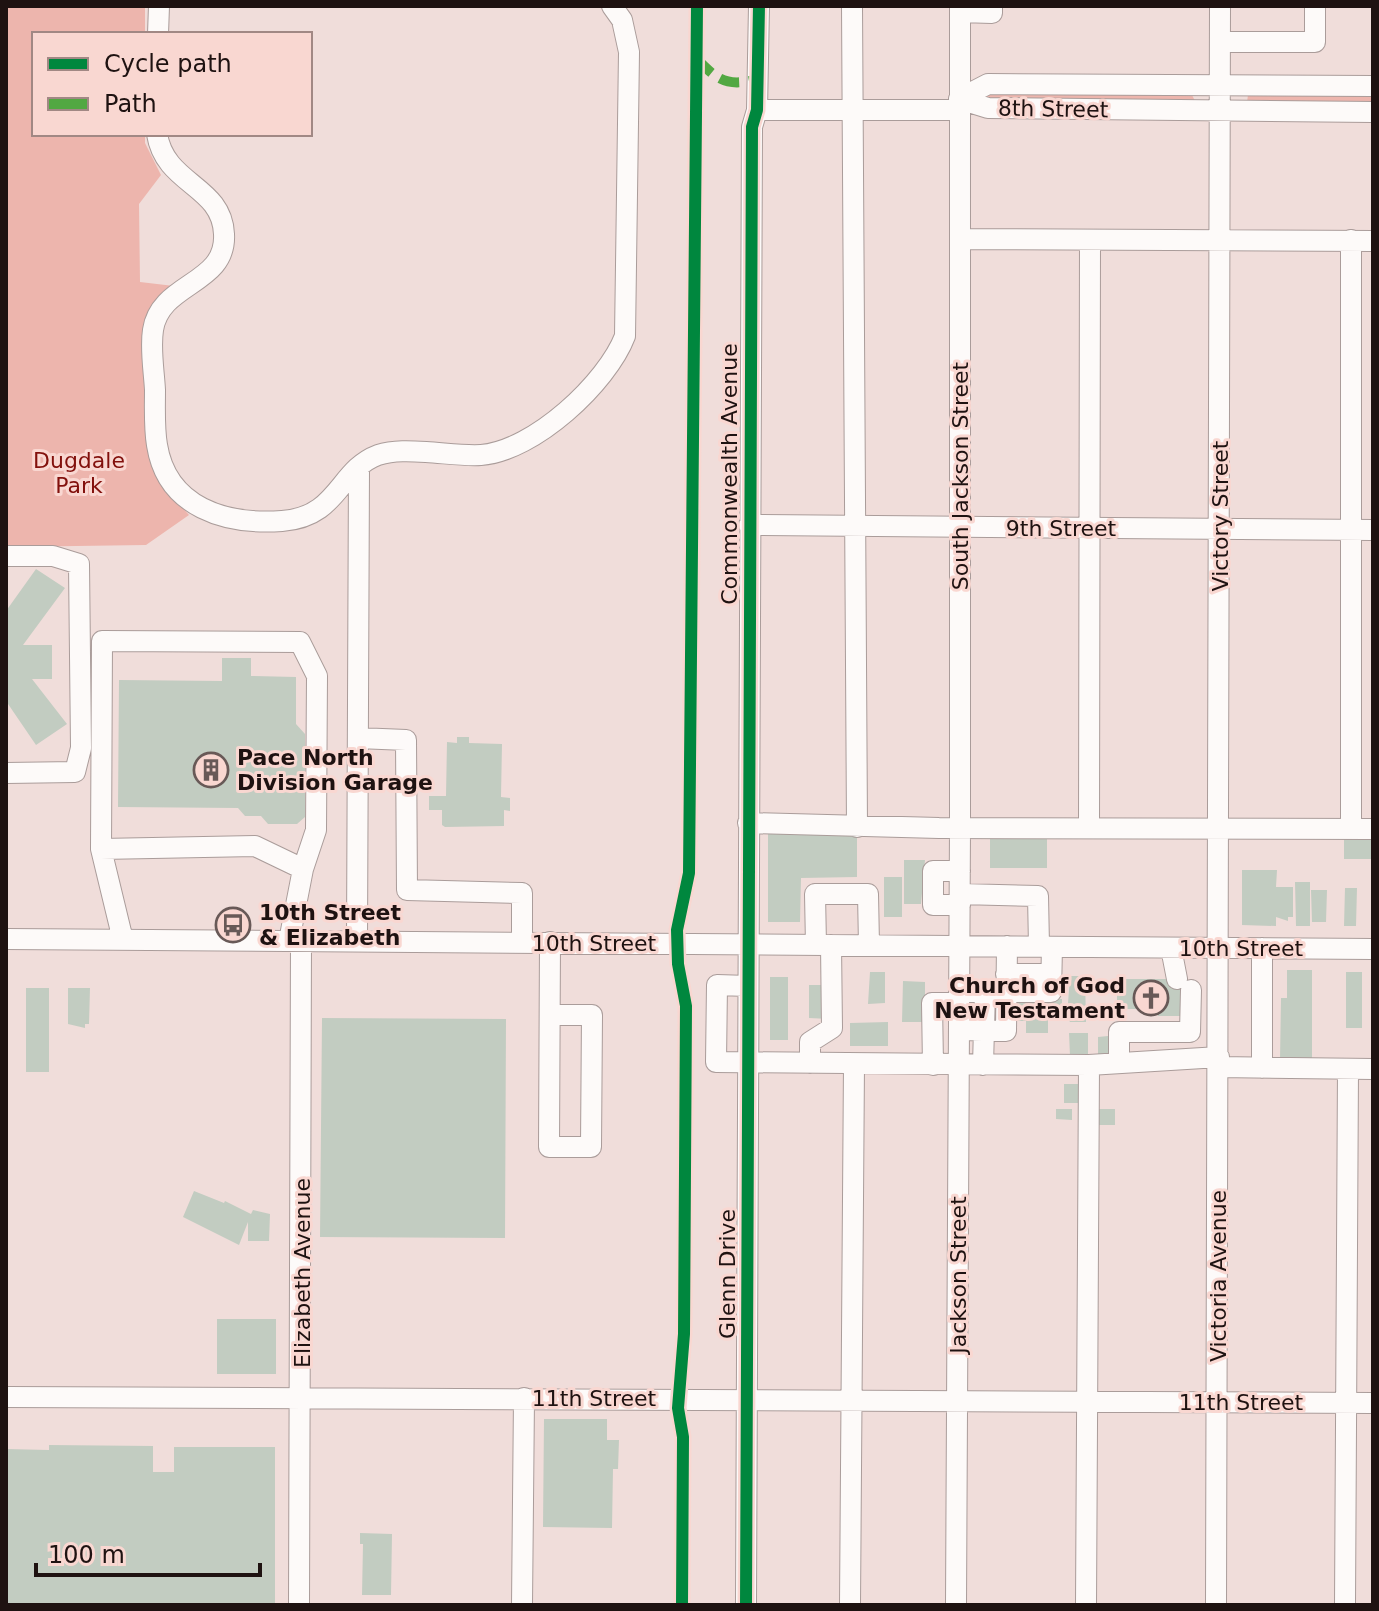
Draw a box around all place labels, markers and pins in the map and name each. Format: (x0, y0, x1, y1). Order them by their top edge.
place label: Pace North Division Garage (237, 745, 433, 795)
building icon: Pace North Division Garage (192, 751, 230, 789)
place label: 10th Street & Elizabeth (259, 900, 402, 950)
bus stop icon: 10th Street & Elizabeth (214, 906, 252, 944)
place label: Church of God New Testament (934, 973, 1125, 1023)
church icon: Church of God New Testament (1132, 979, 1170, 1017)

